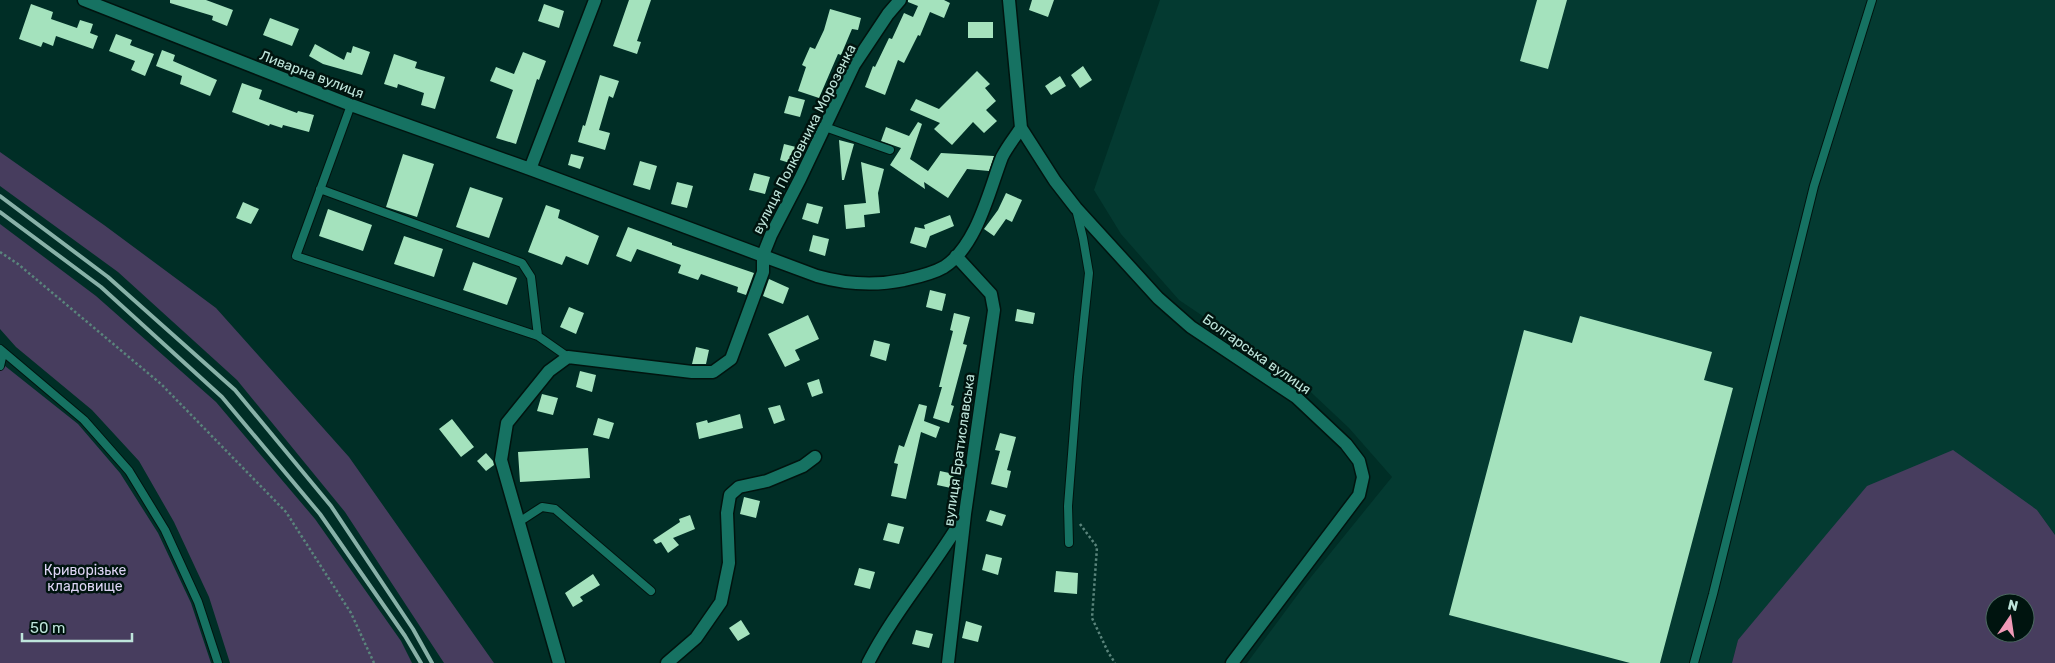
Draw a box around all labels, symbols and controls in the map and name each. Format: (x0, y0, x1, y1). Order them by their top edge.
street label: вулиця Полковника Морозенка (749, 42, 860, 237)
street label: Ливарна вулиця (257, 47, 366, 102)
street label: Болгарська вулиця (1199, 311, 1314, 398)
street label: вулиця Братиславська (940, 373, 979, 527)
park label: Криворізьке кладовище (44, 562, 126, 595)
north arrow (1985, 593, 2035, 643)
text: N (2006, 596, 2020, 615)
scale bar (22, 610, 132, 642)
text: 50 m (30, 619, 65, 637)

